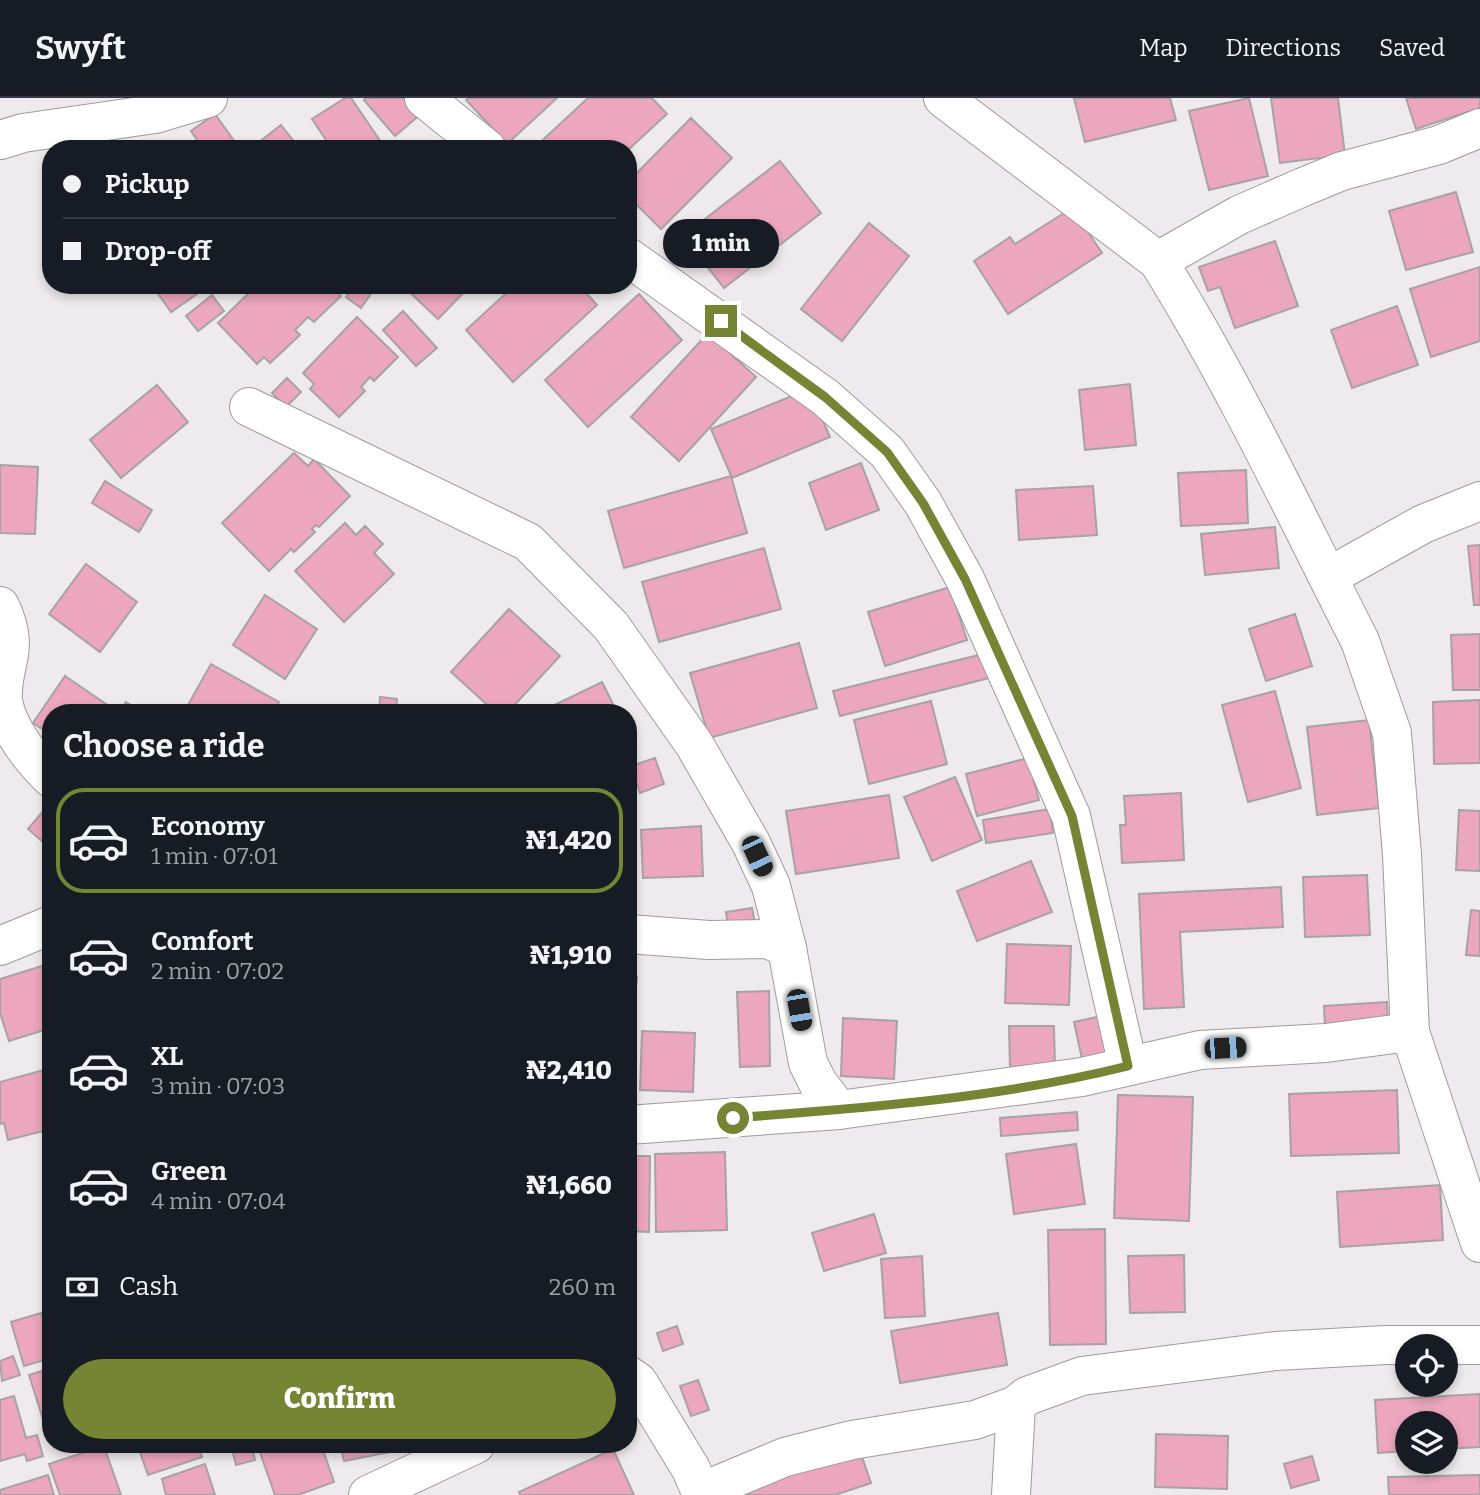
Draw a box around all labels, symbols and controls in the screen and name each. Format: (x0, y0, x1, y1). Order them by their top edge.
text: Swyft (35, 28, 126, 68)
text: Map (1139, 34, 1188, 62)
text: Directions (1226, 34, 1341, 62)
text: Saved (1379, 34, 1445, 62)
text: Pickup (105, 169, 190, 200)
callout: 1 min (663, 220, 779, 268)
text: 1 min (692, 229, 750, 257)
text: Drop-off (105, 236, 211, 267)
route end (705, 305, 737, 337)
text: Choose a ride (63, 727, 264, 765)
icon: car (67, 809, 130, 872)
text: Economy (151, 811, 265, 842)
text: ₦1,420 (525, 825, 612, 856)
car (739, 833, 776, 879)
text: 1 min · 07:01 (151, 842, 278, 870)
icon: car (67, 924, 130, 987)
text: Comfort (151, 926, 254, 957)
text: ₦1,910 (529, 940, 612, 971)
text: 2 min · 07:02 (151, 957, 284, 985)
car (786, 987, 813, 1033)
car (1204, 1036, 1247, 1060)
icon: car (67, 1039, 130, 1102)
text: XL (151, 1041, 183, 1072)
text: ₦2,410 (525, 1055, 612, 1086)
text: 3 min · 07:03 (151, 1072, 285, 1100)
route start (717, 1102, 749, 1134)
icon: car (67, 1154, 130, 1217)
text: Green (151, 1156, 227, 1187)
text: ₦1,660 (525, 1170, 612, 1201)
text: 4 min · 07:04 (151, 1187, 286, 1215)
icon: cash (63, 1268, 101, 1306)
text: Cash (119, 1271, 178, 1302)
text: 260 m (549, 1273, 616, 1301)
map controls (1395, 1334, 1458, 1474)
button: locate (1395, 1334, 1458, 1397)
button: Confirm (63, 1359, 616, 1439)
button: layers (1395, 1411, 1458, 1474)

